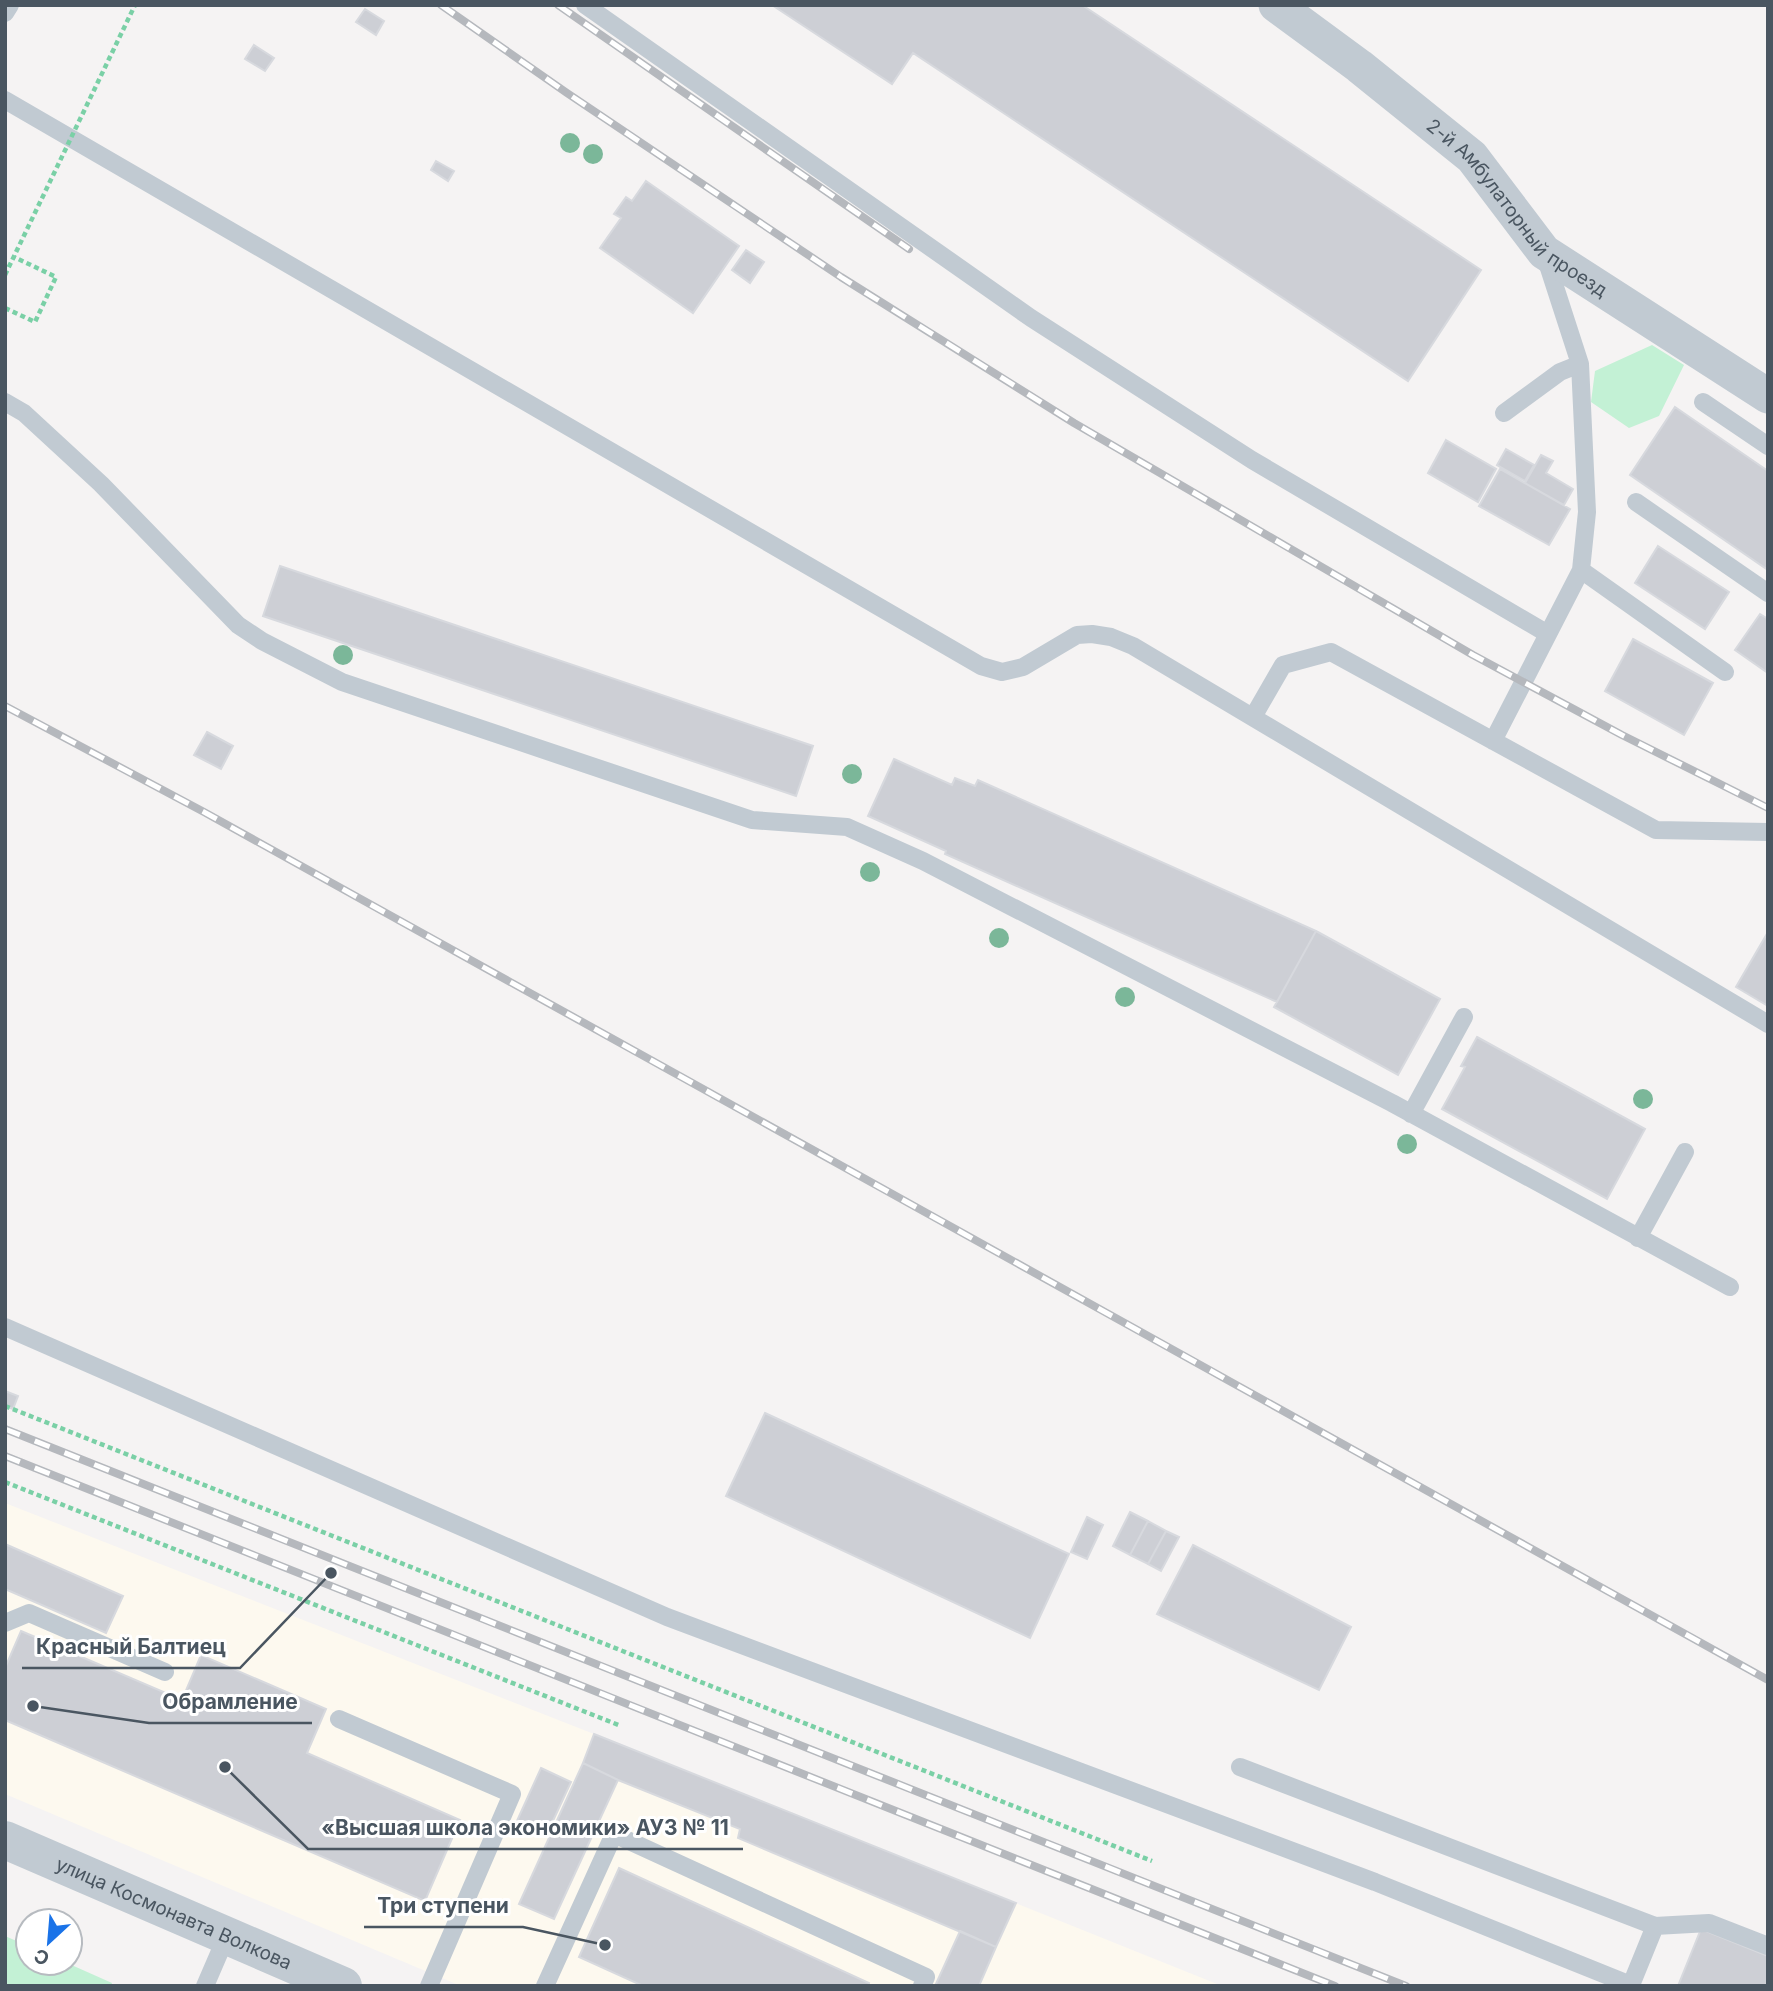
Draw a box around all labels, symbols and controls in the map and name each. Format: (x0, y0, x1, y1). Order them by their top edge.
street label: 2-й Амбулаторный проезд (1422, 114, 1612, 301)
callout: Красный Балтиец (22, 1626, 240, 1668)
text: Красный Балтиец (36, 1634, 226, 1659)
callout: Обрамление (149, 1681, 312, 1723)
text: Обрамление (162, 1689, 298, 1714)
callout: «Высшая школа экономики» АУЗ № 11 (308, 1807, 743, 1849)
text: «Высшая школа экономики» АУЗ № 11 (321, 1815, 729, 1840)
street label: улица Космонавта Волкова (52, 1852, 295, 1974)
callout: Три ступени (364, 1885, 523, 1927)
text: Три ступени (377, 1893, 509, 1918)
north arrow (14, 1907, 84, 1977)
text: С (30, 1943, 53, 1970)

